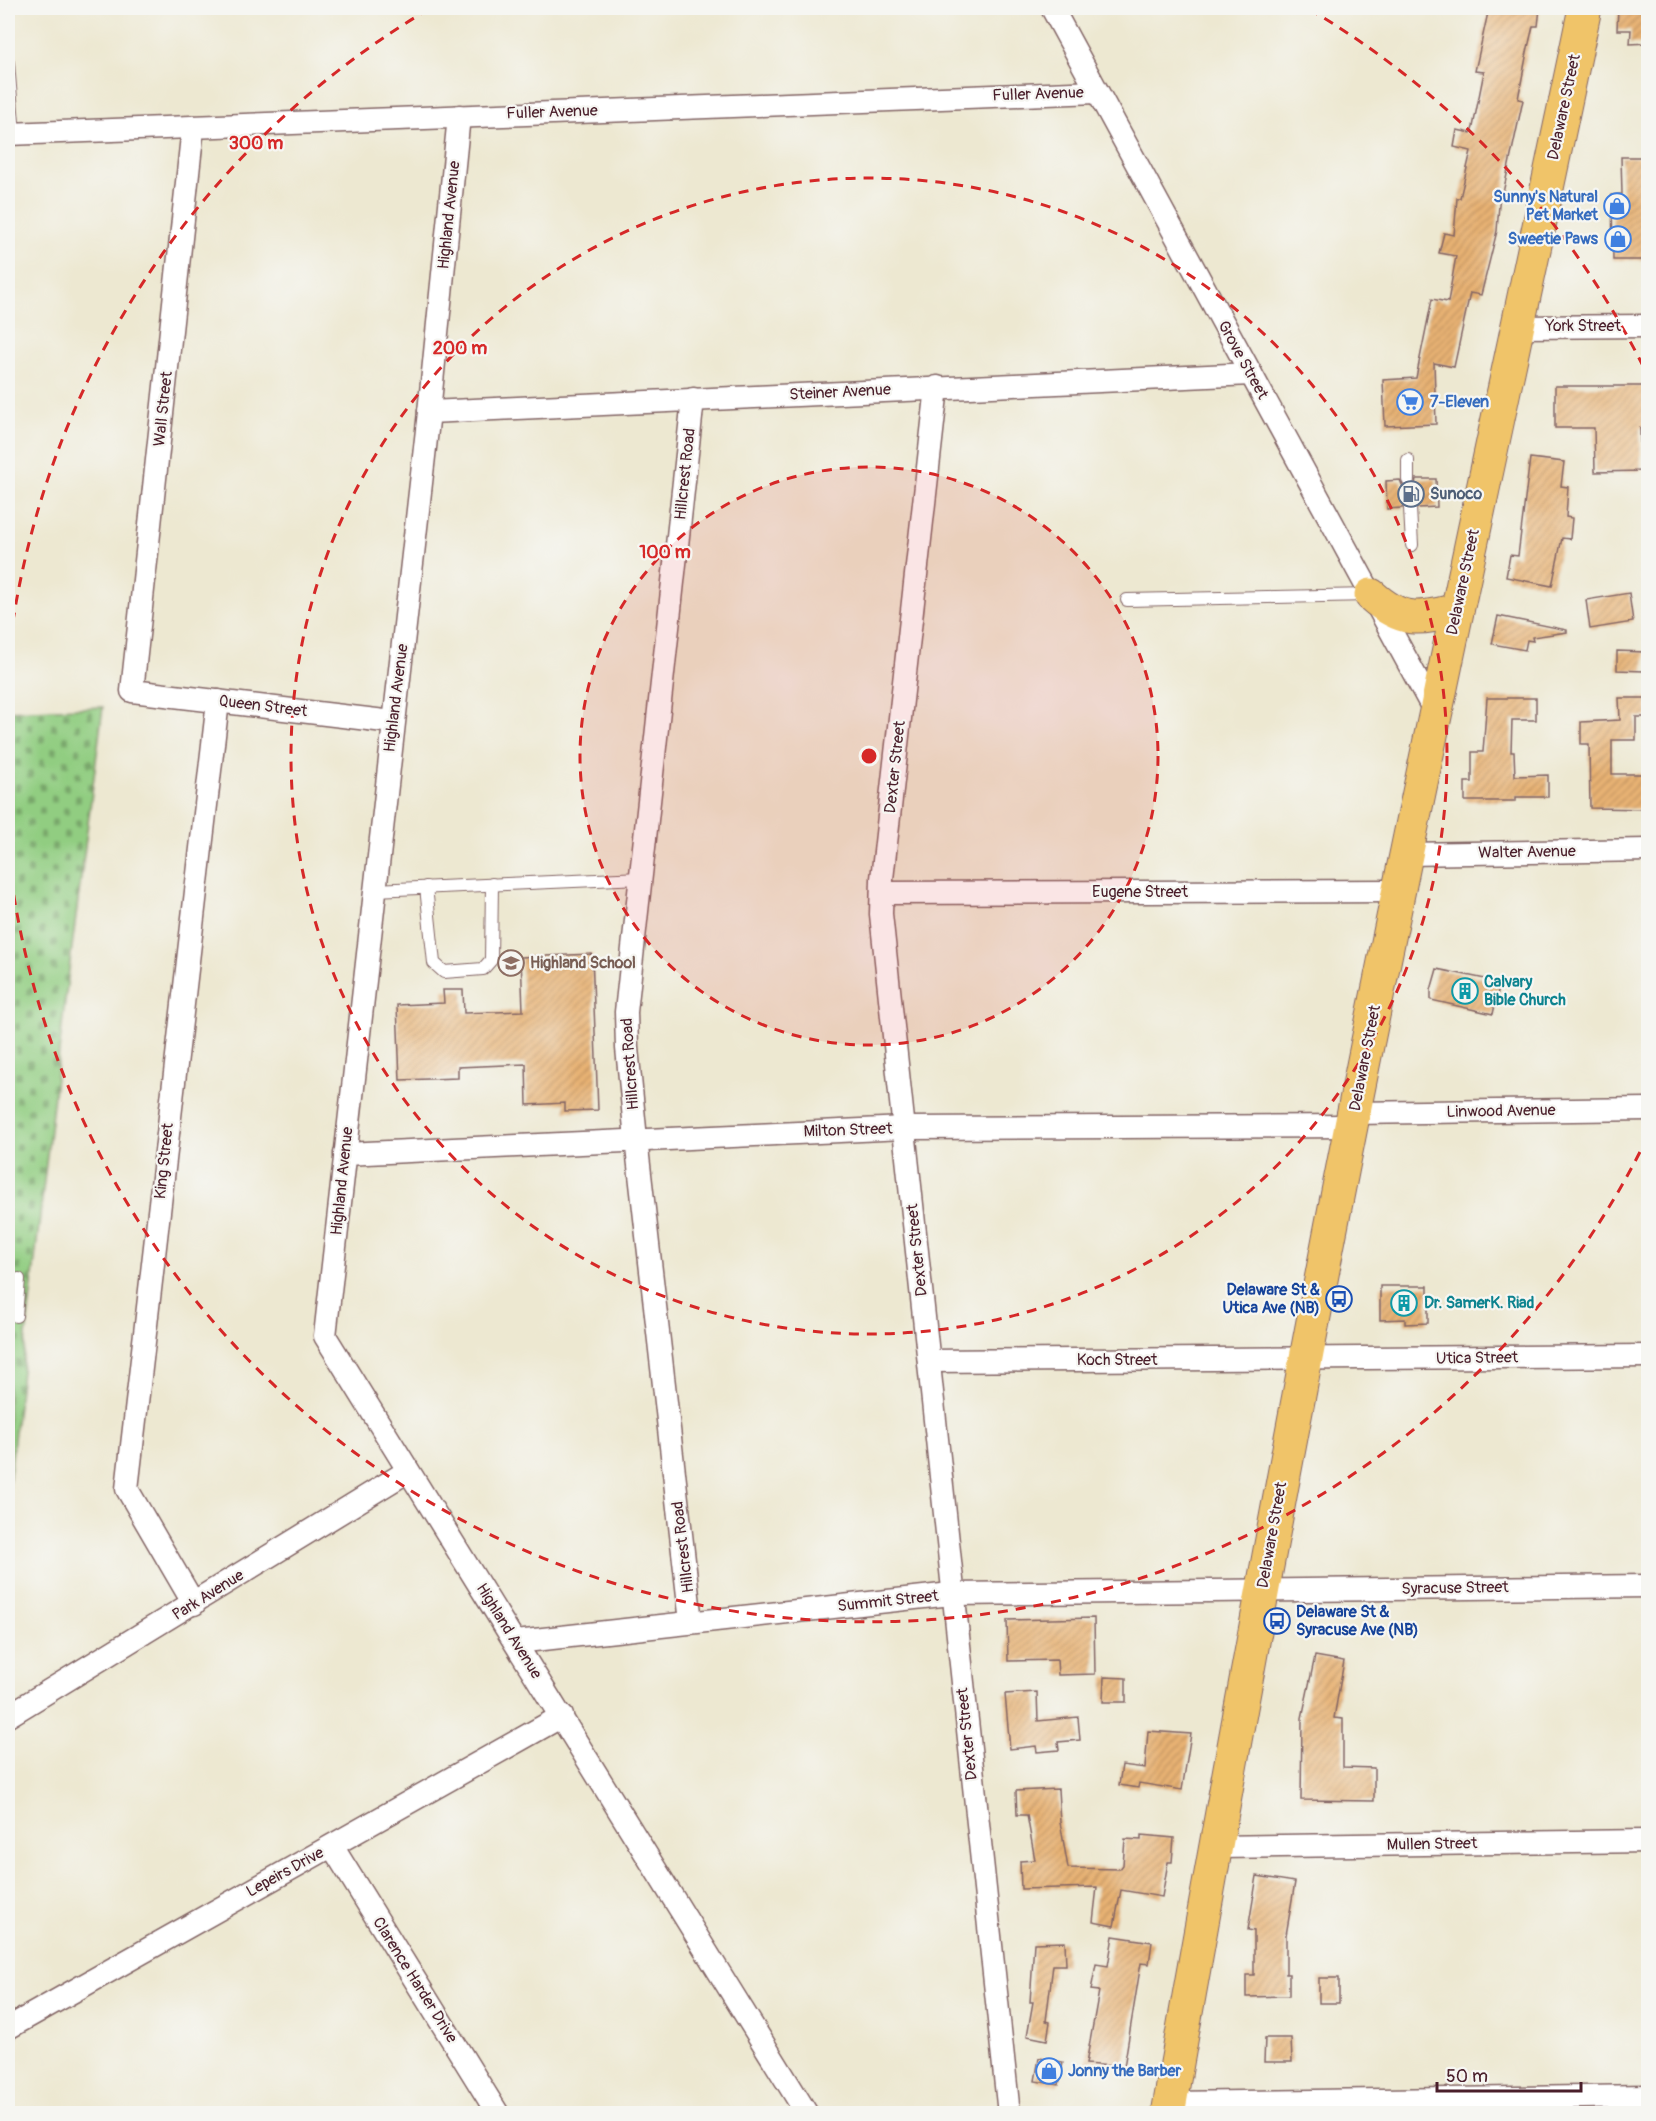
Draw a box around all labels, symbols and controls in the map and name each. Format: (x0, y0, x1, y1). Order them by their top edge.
street label: Delaware Street (1543, 52, 1585, 162)
street label: Fuller Avenue (992, 82, 1084, 106)
street label: Fuller Avenue (506, 100, 598, 124)
text: 300 m (229, 132, 283, 155)
street label: Highland Avenue (433, 160, 465, 270)
place label: Sunny's Natural Pet Market (1493, 187, 1599, 225)
shop icon: Sunny's Natural Pet Market (1602, 191, 1632, 221)
shop icon: Sweetie Paws (1603, 224, 1633, 254)
place label: Sweetie Paws (1508, 229, 1599, 249)
street label: York Street (1544, 316, 1621, 336)
street label: Grove Street (1213, 317, 1273, 403)
text: 200 m (433, 337, 487, 360)
street label: Wall Street (149, 370, 177, 448)
street label: Steiner Avenue (789, 379, 891, 405)
supermarket icon: 7-Eleven (1395, 387, 1425, 417)
place label: 7-Eleven (1430, 392, 1489, 412)
street label: Hillcrest Road (670, 427, 700, 521)
fuel station icon: Sunoco (1396, 479, 1426, 509)
place label: Sunoco (1430, 484, 1482, 504)
street label: Delaware Street (1442, 527, 1484, 637)
text: 100 m (639, 541, 691, 564)
street label: Highland Avenue (379, 643, 413, 753)
street label: Queen Street (218, 691, 309, 721)
street label: Dexter Street (880, 719, 910, 814)
centre of rings (859, 746, 879, 766)
street label: Walter Avenue (1478, 841, 1576, 863)
street label: Eugene Street (1092, 882, 1188, 902)
school or university icon: Highland School (496, 948, 526, 978)
place label: Highland School (530, 953, 636, 973)
place label: Calvary Bible Church (1484, 972, 1566, 1010)
building icon: Calvary Bible Church (1450, 976, 1480, 1006)
street label: Delaware Street (1345, 1003, 1385, 1113)
street label: Hillcrest Road (617, 1017, 643, 1111)
street label: Linwood Avenue (1446, 1100, 1556, 1122)
street label: Milton Street (803, 1118, 893, 1142)
street label: King Street (150, 1121, 178, 1200)
street label: Highland Avenue (326, 1126, 358, 1236)
street label: Dexter Street (902, 1202, 932, 1297)
place label: Delaware St & Utica Ave (NB) (1222, 1280, 1320, 1318)
bus stop icon: Delaware St & Utica Ave (NB) (1324, 1284, 1354, 1314)
building icon: Dr. SamerK. Riad (1389, 1288, 1419, 1318)
place label: Dr. SamerK. Riad (1424, 1293, 1535, 1313)
street label: Utica Street (1436, 1347, 1519, 1369)
street label: Koch Street (1077, 1350, 1158, 1370)
street label: Delaware Street (1253, 1480, 1291, 1590)
street label: Hillcrest Road (667, 1500, 699, 1594)
street label: Park Avenue (168, 1565, 248, 1625)
street label: Syracuse Street (1401, 1577, 1509, 1599)
street label: Highland Avenue (472, 1579, 546, 1683)
street label: Summit Street (836, 1586, 940, 1616)
place label: Delaware St & Syracuse Ave (NB) (1296, 1602, 1419, 1640)
bus stop icon: Delaware St & Syracuse Ave (NB) (1262, 1606, 1292, 1636)
street label: Dexter Street (952, 1686, 982, 1781)
street label: Mullen Street (1386, 1833, 1478, 1855)
street label: Lepeirs Drive (243, 1842, 327, 1902)
street label: Clarence Harder Drive (368, 1913, 462, 2047)
scale bar (1437, 2055, 1581, 2093)
shop icon: Jonny the Barber (1034, 2056, 1064, 2086)
place label: Jonny the Barber (1068, 2061, 1181, 2081)
text: 50 m (1446, 2065, 1488, 2088)

